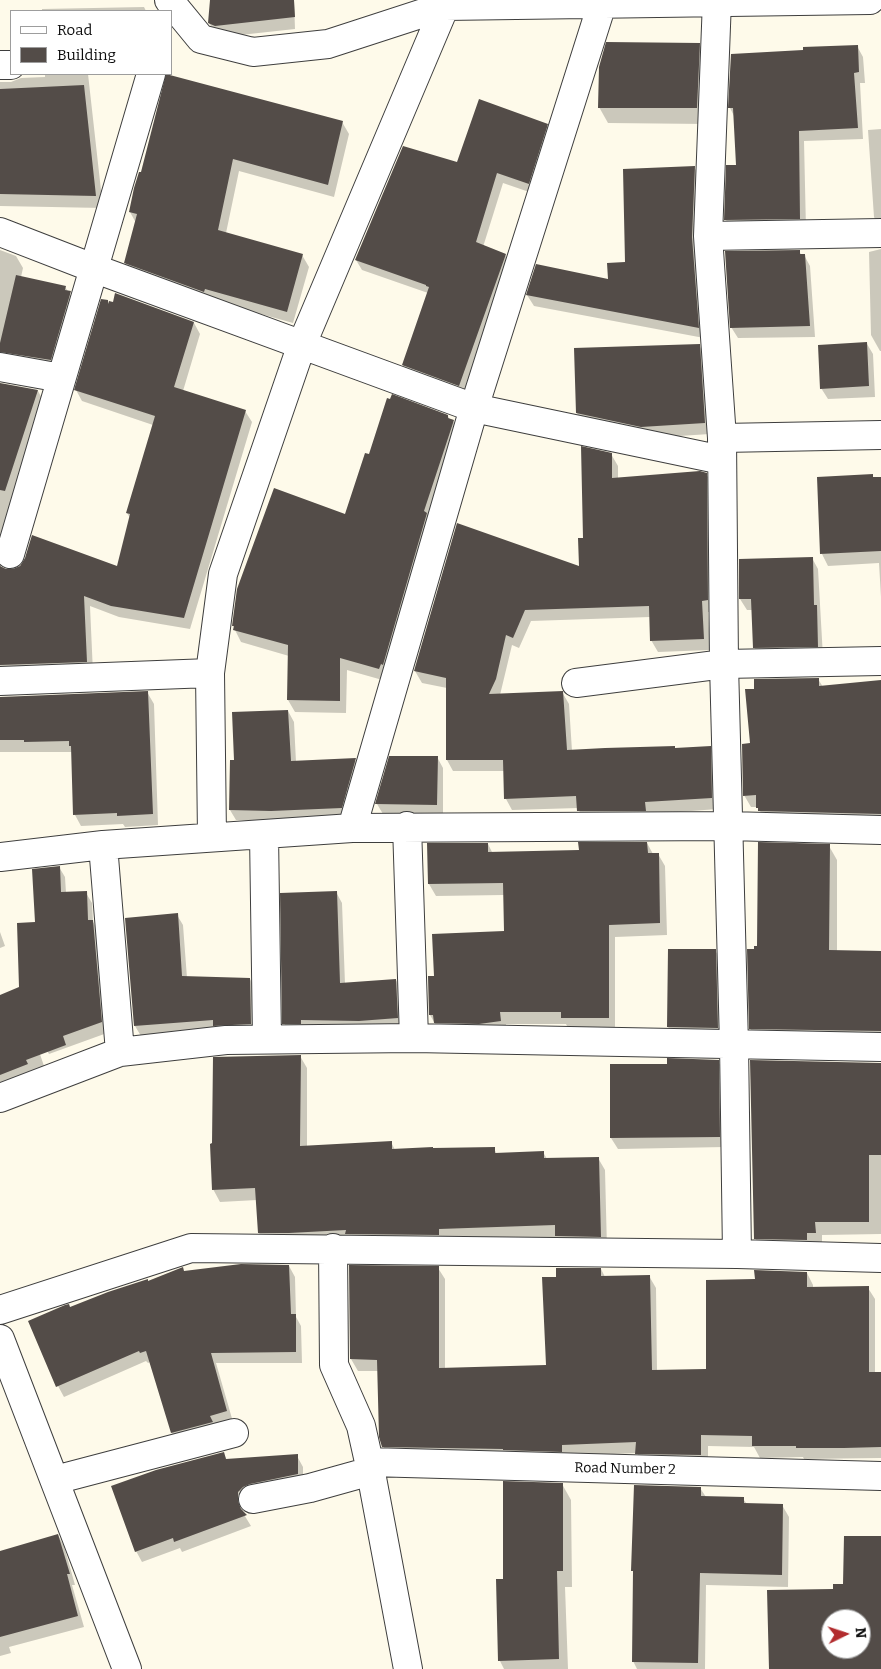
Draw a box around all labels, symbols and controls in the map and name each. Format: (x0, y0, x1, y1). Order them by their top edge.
legend (10, 10, 172, 75)
text: Road (57, 21, 92, 39)
text: Building (57, 46, 116, 64)
street label: Road Number 2 (574, 1460, 676, 1478)
north arrow (821, 1609, 871, 1659)
text: N (852, 1627, 869, 1639)

